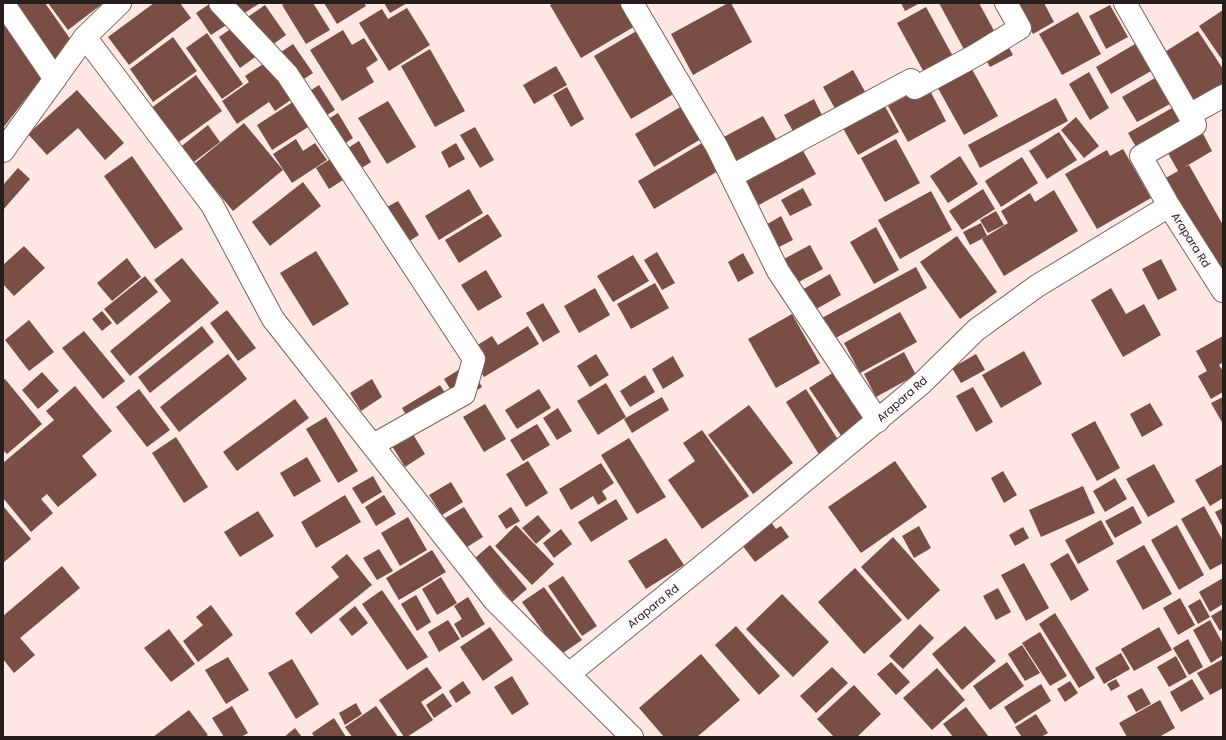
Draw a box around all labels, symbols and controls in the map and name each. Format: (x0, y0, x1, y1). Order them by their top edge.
street label: Arapara Rd (1168, 209, 1214, 271)
street label: Arapara Rd (873, 372, 931, 426)
street label: Arapara Rd (624, 580, 682, 632)

